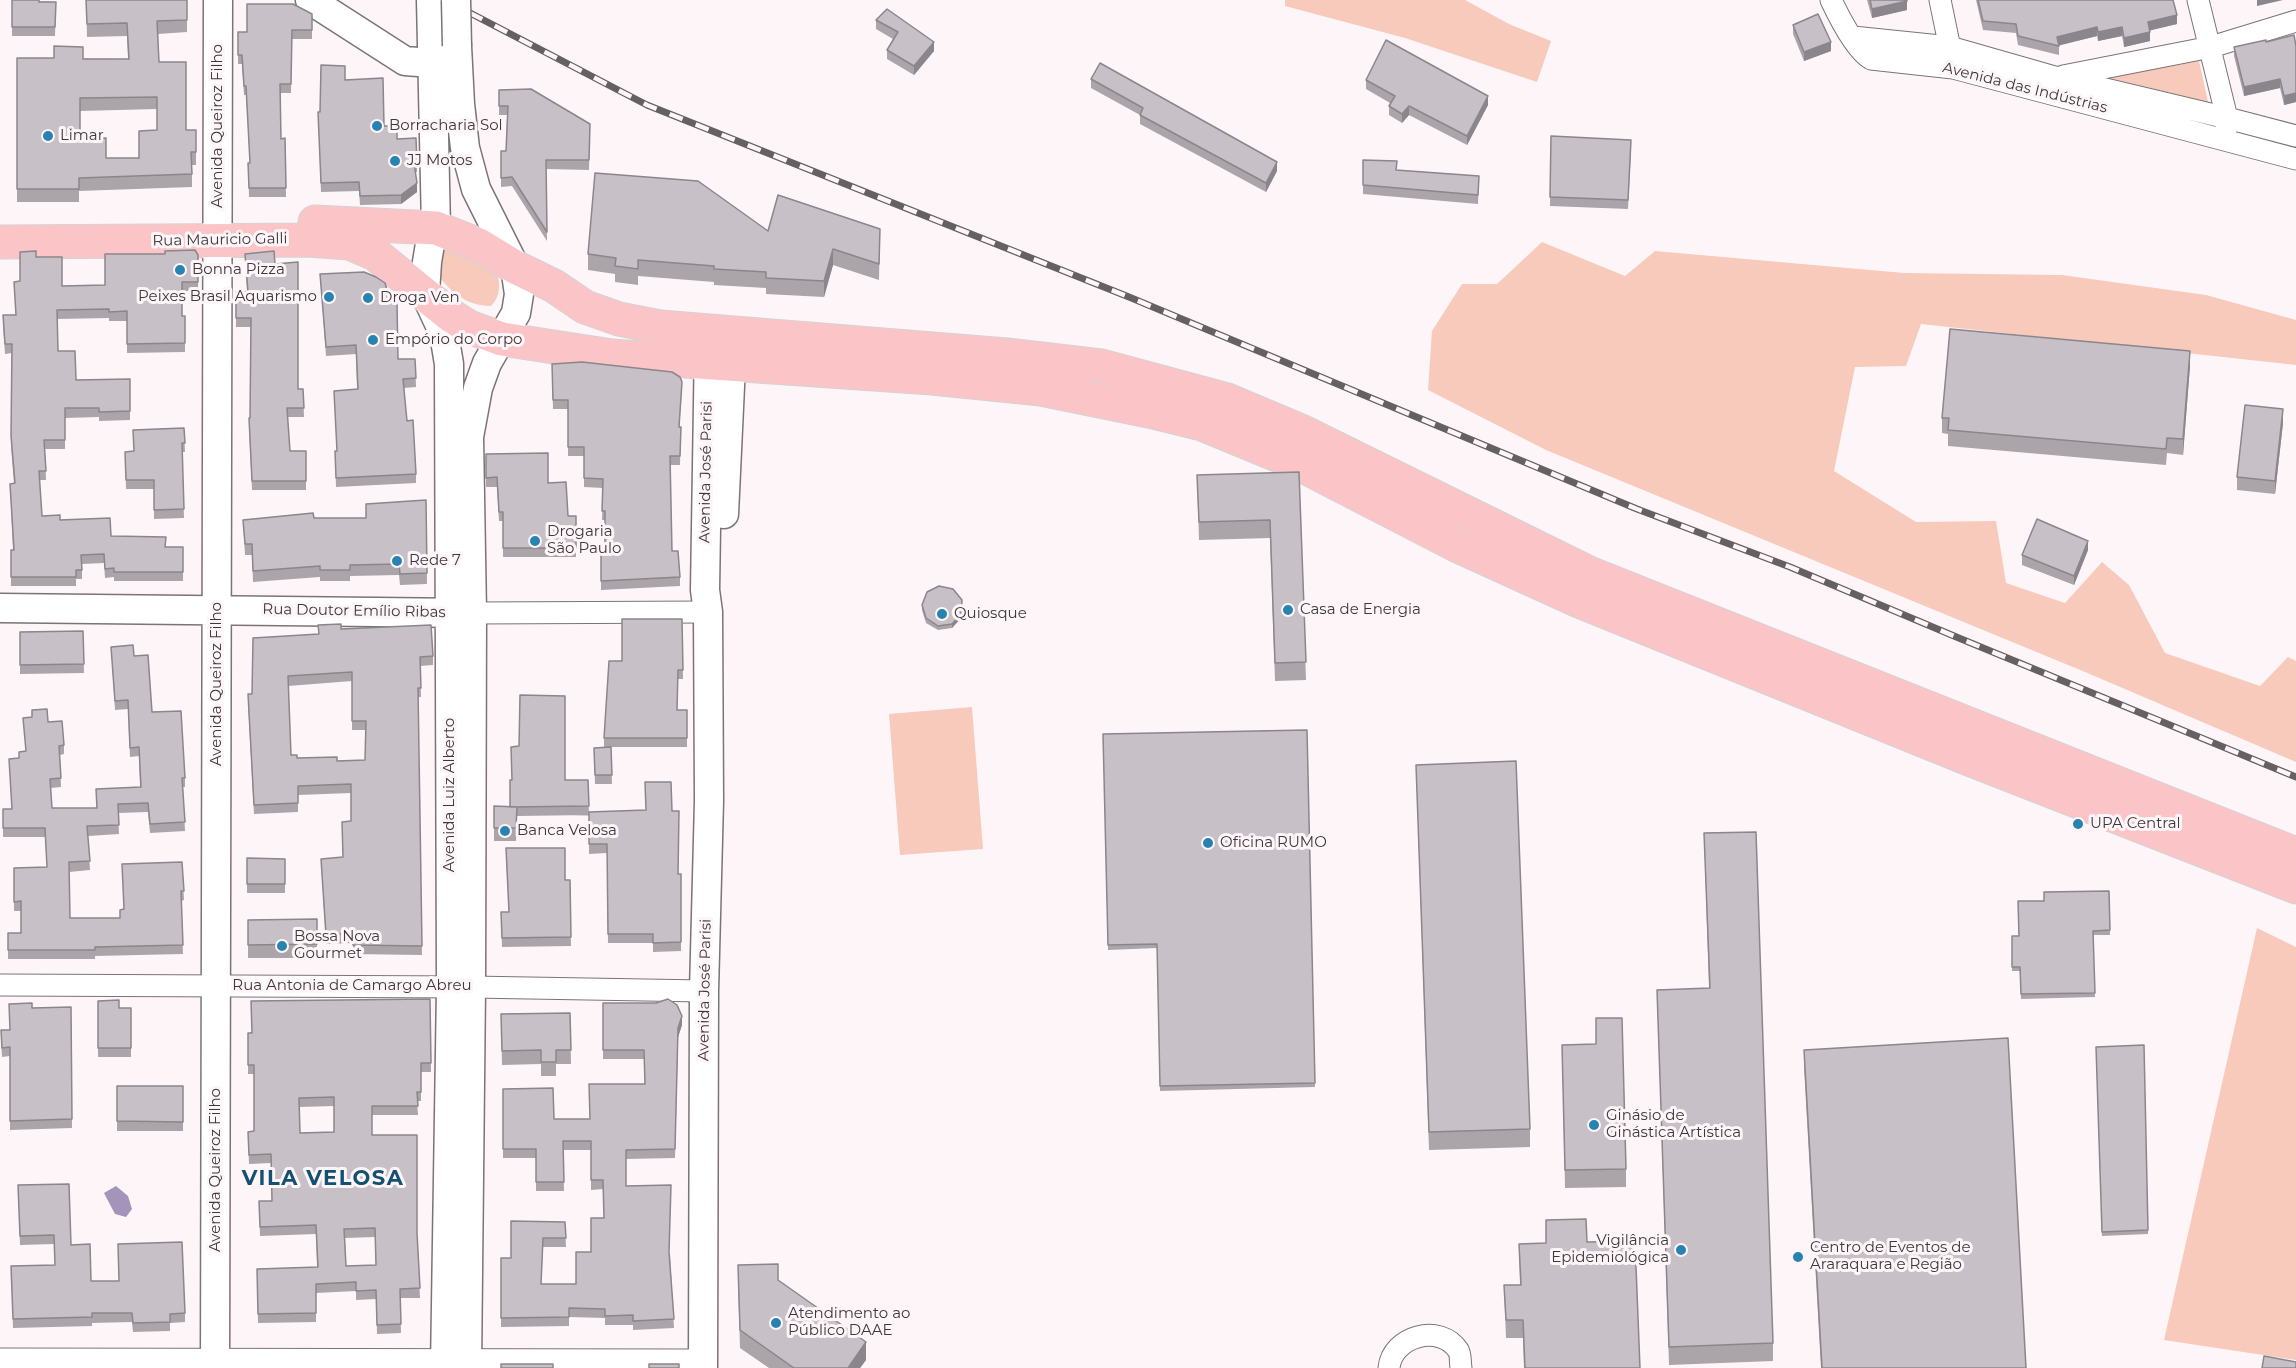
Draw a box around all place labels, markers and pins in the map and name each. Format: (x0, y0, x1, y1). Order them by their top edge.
place label: Borracharia Sol (389, 117, 503, 135)
marker: Borracharia Sol (370, 119, 384, 133)
place label: Limar (60, 127, 104, 145)
marker: Limar (41, 129, 55, 143)
place label: JJ Motos (407, 152, 472, 170)
marker: JJ Motos (388, 154, 402, 168)
place label: Bonna Pizza (192, 261, 285, 279)
marker: Bonna Pizza (173, 263, 187, 277)
place label: Peixes Brasil Aquarismo (138, 288, 317, 306)
place label: Droga Ven (380, 289, 460, 307)
marker: Peixes Brasil Aquarismo (322, 290, 336, 304)
marker: Droga Ven (361, 291, 375, 305)
place label: Empório do Corpo (385, 331, 522, 349)
marker: Empório do Corpo (366, 333, 380, 347)
place label: Drogaria São Paulo (547, 523, 621, 558)
marker: Drogaria São Paulo (528, 534, 542, 548)
place label: Rede 7 (409, 552, 461, 570)
marker: Rede 7 (390, 554, 404, 568)
place label: Casa de Energia (1300, 601, 1421, 619)
marker: Casa de Energia (1281, 603, 1295, 617)
place label: Quiosque (954, 605, 1027, 623)
marker: Quiosque (935, 607, 949, 621)
place label: UPA Central (2090, 815, 2181, 833)
marker: UPA Central (2071, 817, 2085, 831)
place label: Banca Velosa (517, 822, 617, 840)
marker: Banca Velosa (498, 824, 512, 838)
place label: Oficina RUMO (1220, 834, 1327, 852)
marker: Oficina RUMO (1201, 836, 1215, 850)
place label: Bossa Nova Gourmet (294, 928, 380, 963)
marker: Bossa Nova Gourmet (275, 939, 289, 953)
place label: Ginásio de Ginástica Artística (1606, 1107, 1741, 1142)
marker: Ginásio de Ginástica Artística (1587, 1118, 1601, 1132)
place label: Vigilância Epidemiológica (1551, 1232, 1669, 1267)
place label: Centro de Eventos de Araraquara e Região (1810, 1239, 1971, 1274)
marker: Vigilância Epidemiológica (1674, 1243, 1688, 1257)
marker: Centro de Eventos de Araraquara e Região (1791, 1250, 1805, 1264)
place label: Atendimento ao Público DAAE (788, 1305, 910, 1340)
marker: Atendimento ao Público DAAE (769, 1316, 783, 1330)

